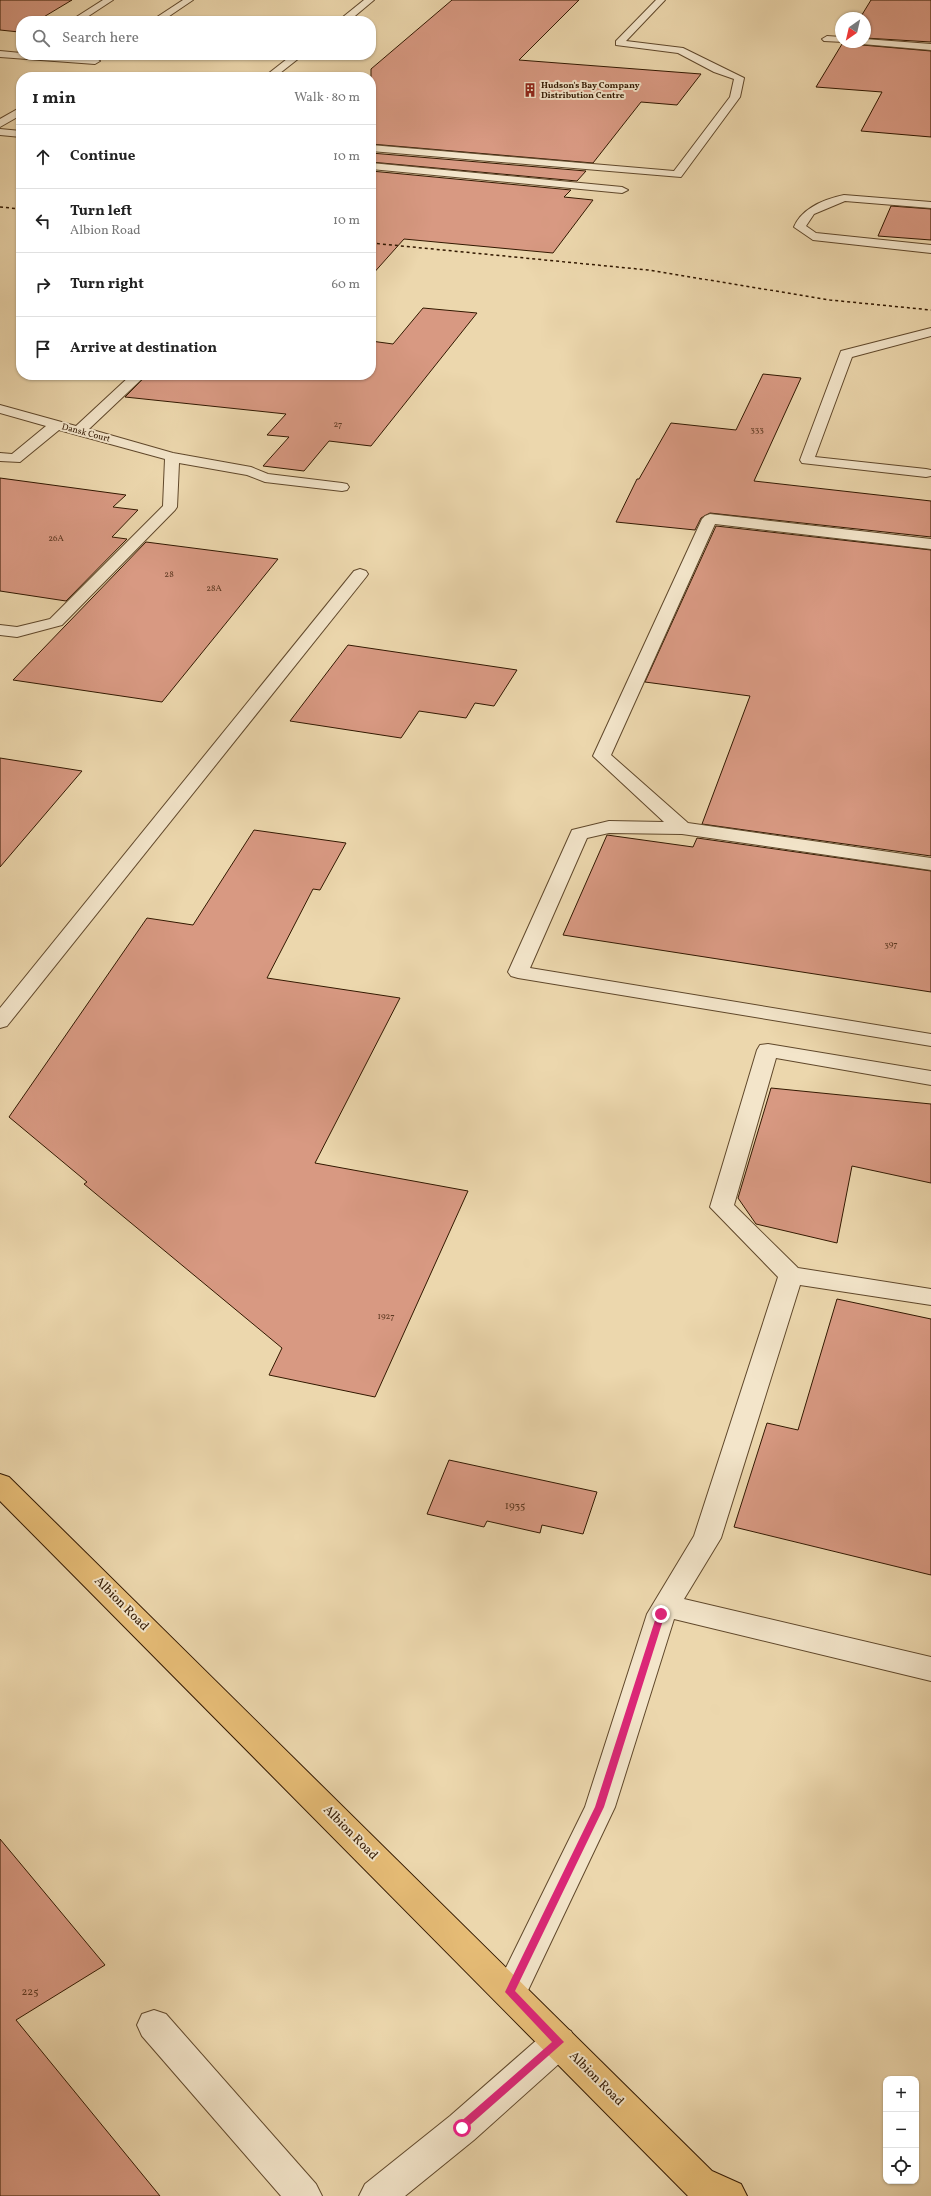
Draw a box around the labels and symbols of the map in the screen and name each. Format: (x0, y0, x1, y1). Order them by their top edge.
north arrow (835, 12, 871, 48)
place label: Hudson's Bay Company Distribution Centre (541, 79, 639, 102)
building icon: Hudson's Bay Company Distribution Centre (522, 82, 538, 98)
house number: 27 (334, 418, 342, 431)
street label: Dansk Court (60, 420, 112, 446)
house number: 333 (750, 423, 764, 436)
house number: 26A (48, 532, 65, 545)
house number: 28 (164, 568, 174, 581)
house number: 28A (206, 582, 223, 595)
house number: 397 (884, 938, 898, 951)
house number: 1927 (377, 1310, 395, 1323)
house number: 1935 (505, 1499, 525, 1514)
street label: Albion Road (90, 1573, 152, 1635)
route end (652, 1605, 670, 1623)
street label: Albion Road (319, 1802, 381, 1864)
house number: 225 (21, 1985, 39, 2000)
street label: Albion Road (565, 2048, 627, 2110)
route start (453, 2119, 471, 2137)

